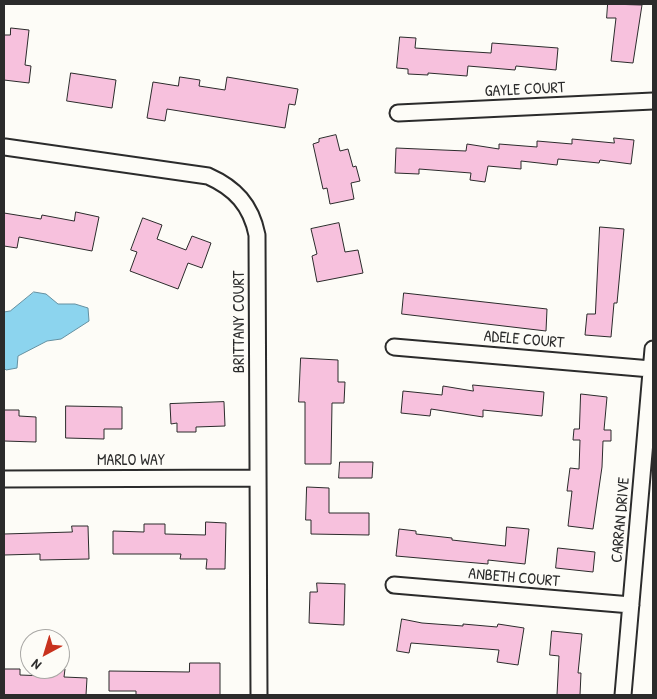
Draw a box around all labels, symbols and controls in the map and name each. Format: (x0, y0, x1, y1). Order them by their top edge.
street label: GAYLE COURT (484, 78, 566, 102)
street label: BRITTANY COURT (230, 271, 250, 373)
street label: ADELE COURT (483, 327, 565, 353)
street label: MARLO WAY (97, 451, 165, 471)
street label: CARRAN DRIVE (608, 476, 634, 564)
street label: ANBETH COURT (468, 564, 560, 592)
north arrow (20, 629, 70, 679)
text: N (27, 656, 45, 675)

